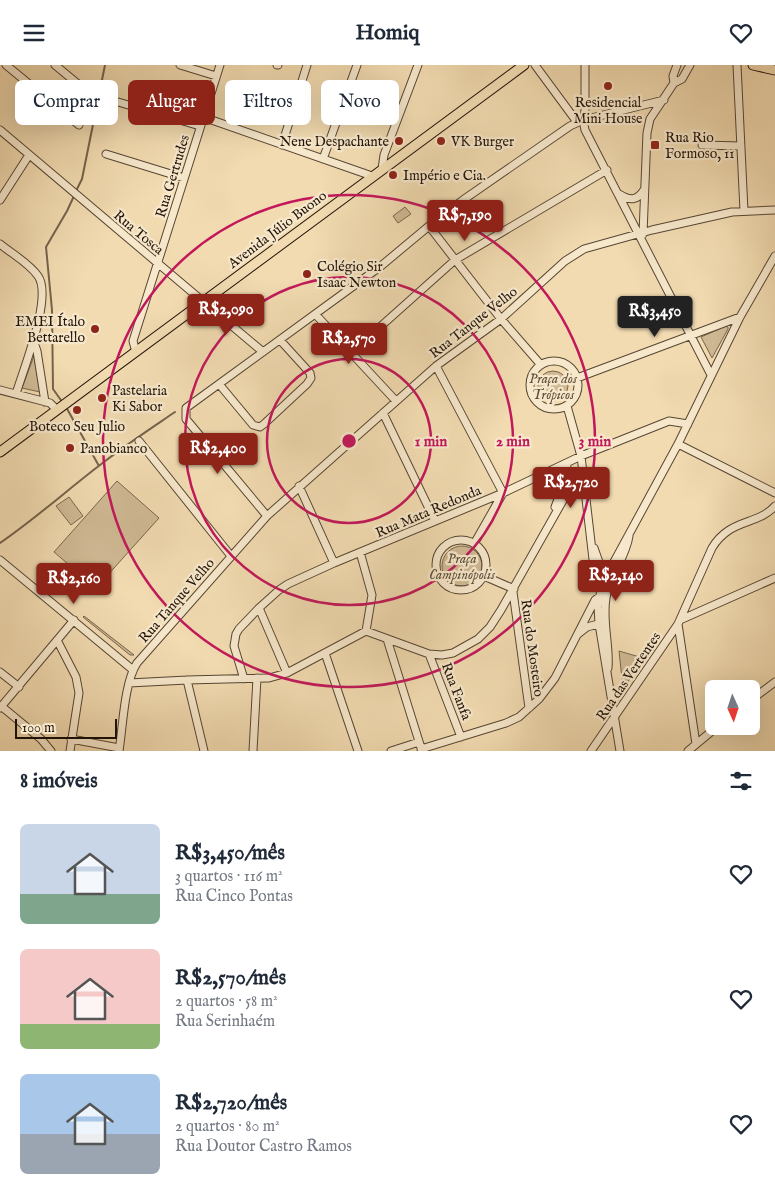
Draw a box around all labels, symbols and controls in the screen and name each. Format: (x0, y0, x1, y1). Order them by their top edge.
icon: menu (20, 19, 48, 47)
text: Homiq (355, 19, 420, 47)
icon: heart (727, 19, 755, 47)
chip: Comprar (15, 80, 118, 125)
chip: Alugar (128, 80, 215, 125)
chip: Filtros (225, 80, 311, 125)
chip: Novo (321, 80, 399, 125)
marker: Residencial Mini House (602, 80, 614, 92)
place label: Residencial Mini House (573, 94, 643, 128)
place label: Rua Rio Formoso, 11 (665, 129, 734, 163)
street label: Rua Gertrudes (152, 133, 194, 220)
place label: Nene Despachante (280, 133, 390, 151)
place label: VK Burger (450, 133, 514, 151)
marker: Nene Despachante (393, 135, 405, 147)
marker: VK Burger (435, 135, 447, 147)
marker: Rua Rio Formoso, 11 (649, 139, 661, 151)
place label: Império e Cia. (403, 167, 486, 185)
marker: Império e Cia. (387, 169, 399, 181)
street label: Avenida Júlio Buono (224, 186, 331, 273)
pin: R$7,190 (419, 199, 511, 242)
street label: Rua Tosca (109, 206, 168, 260)
text: R$7,190 (438, 206, 492, 226)
place label: Colégio Sir Isaac Newton (317, 258, 397, 292)
marker: Colégio Sir Isaac Newton (301, 268, 313, 280)
street label: Rua Tanque Velho (426, 283, 522, 363)
pin: R$2,090 (180, 293, 272, 336)
pin: R$3,450 (609, 295, 701, 338)
text: R$2,090 (198, 300, 254, 320)
text: R$3,450 (629, 302, 681, 322)
place label: EMEI Ítalo Bettarello (15, 312, 85, 347)
marker: EMEI Ítalo Bettarello (89, 323, 101, 335)
pin: R$2,570 (303, 323, 395, 365)
text: R$2,570 (322, 329, 376, 349)
park label: Praça dos Trópicos (529, 370, 578, 404)
place label: Pastelaria Ki Sabor (112, 382, 168, 416)
marker: Pastelaria Ki Sabor (96, 392, 108, 404)
marker: Boteco Seu Julio (71, 404, 83, 416)
place label: Boteco Seu Julio (29, 418, 126, 436)
centre of rings (340, 432, 358, 450)
text: 1 min (415, 432, 447, 451)
text: 2 min (496, 432, 530, 451)
text: 3 min (579, 432, 611, 451)
pin: R$2,400 (172, 433, 264, 475)
text: R$2,400 (190, 439, 246, 459)
place label: Panobianco (80, 440, 148, 458)
marker: Panobianco (64, 442, 76, 454)
pin: R$2,720 (525, 467, 617, 509)
text: R$2,720 (544, 473, 598, 493)
street label: Rua Mata Redonda (373, 481, 485, 542)
park label: Praça Campinópolis (429, 550, 496, 584)
street label: Rua Tanque Velho (135, 554, 219, 647)
pin: R$2,140 (570, 559, 662, 602)
pin: R$2,160 (28, 563, 120, 605)
text: R$2,140 (589, 566, 643, 586)
text: R$2,160 (47, 569, 101, 589)
street label: Rua do Mosteiro (516, 598, 548, 698)
street label: Rua das Vertentes (592, 629, 665, 724)
street label: Rua Fanfa (437, 660, 476, 724)
north arrow (705, 680, 760, 735)
map controls (705, 680, 760, 735)
scale bar (15, 716, 118, 739)
text: 100 m (22, 719, 55, 737)
icon: filters (727, 767, 755, 795)
text: 8 imóveis (20, 768, 98, 795)
text: R$3,450/mês (175, 840, 285, 867)
icon: home (60, 844, 120, 904)
icon: heart (727, 860, 755, 888)
text: 3 quartos · 116 m² (175, 867, 283, 887)
text: Rua Cinco Pontas (175, 887, 293, 907)
text: R$2,570/mês (175, 965, 286, 992)
icon: home (60, 969, 120, 1029)
icon: heart (727, 985, 755, 1013)
text: 2 quartos · 58 m² (175, 992, 278, 1012)
text: Rua Serinhaém (175, 1012, 275, 1032)
text: R$2,720/mês (175, 1090, 287, 1117)
icon: home (60, 1094, 120, 1154)
icon: heart (727, 1110, 755, 1138)
text: 2 quartos · 80 m² (175, 1117, 280, 1137)
text: Rua Doutor Castro Ramos (175, 1137, 352, 1157)

